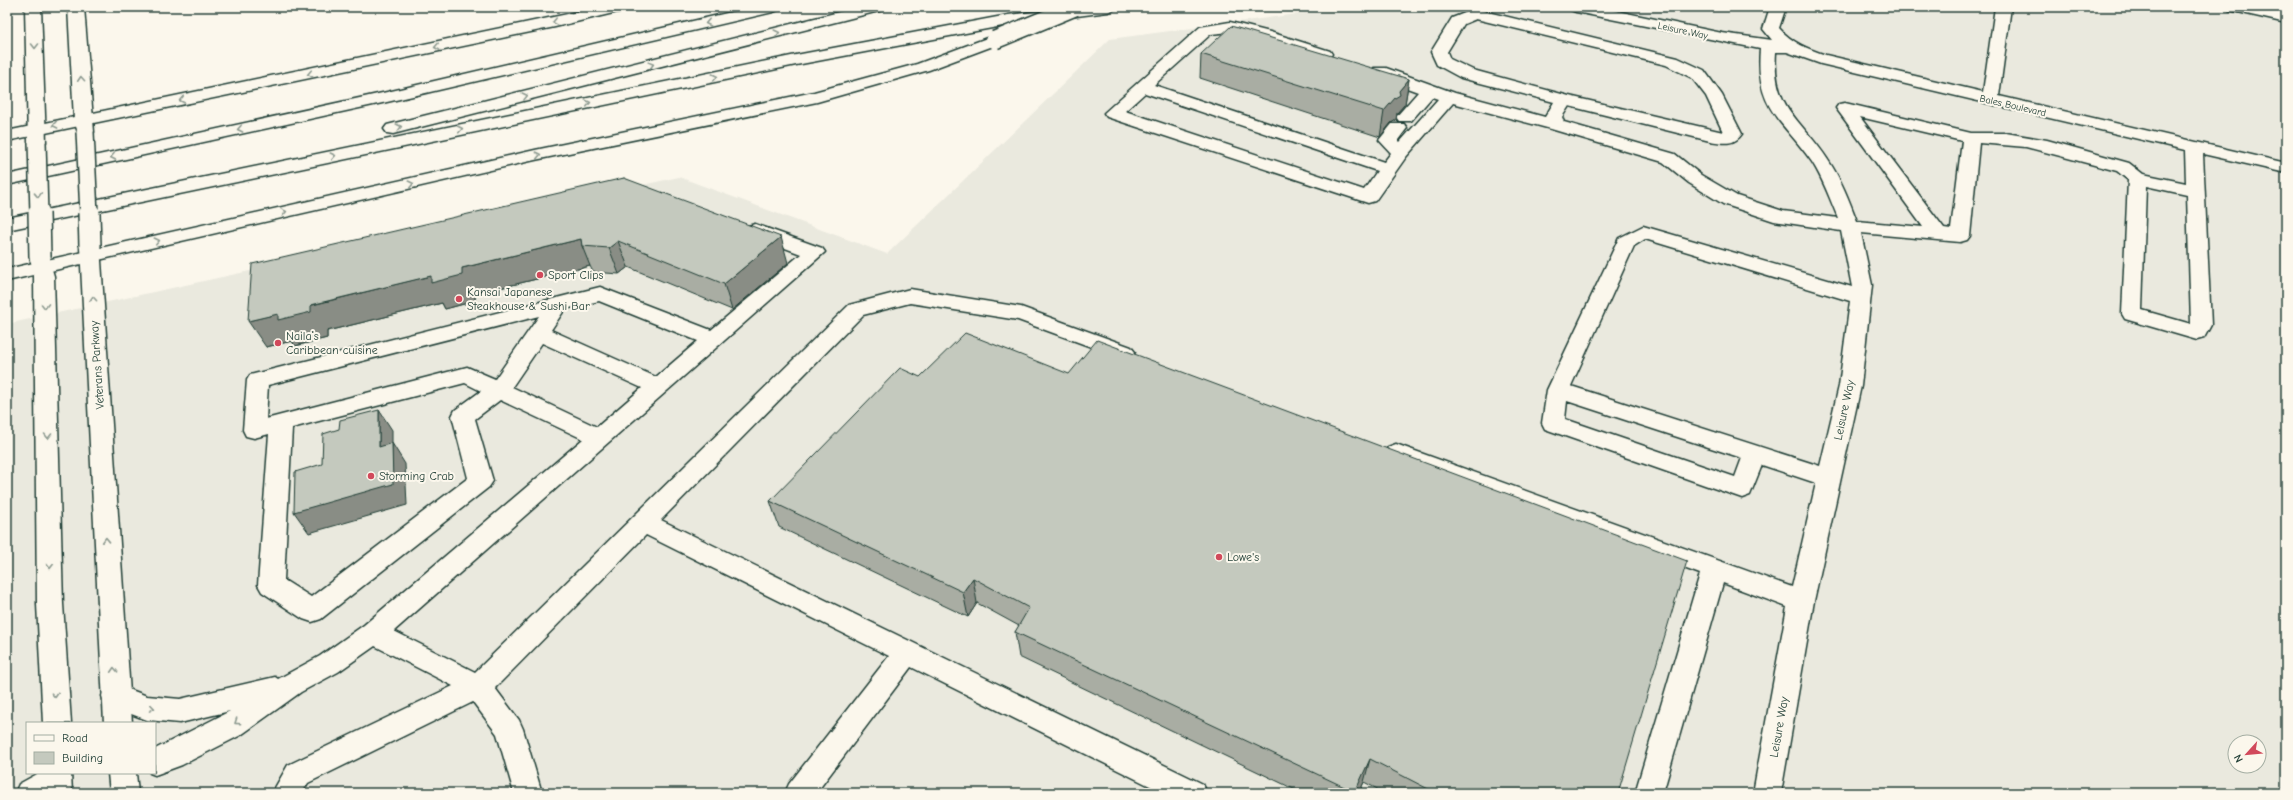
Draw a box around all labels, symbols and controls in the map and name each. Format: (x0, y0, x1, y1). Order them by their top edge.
one-way arrow (552, 18, 559, 26)
one-way arrow (704, 18, 711, 26)
street label: Leisure Way (1657, 20, 1710, 42)
one-way arrow (774, 29, 780, 37)
one-way arrow (434, 42, 440, 51)
one-way arrow (31, 43, 39, 49)
one-way arrow (647, 61, 654, 70)
one-way arrow (307, 69, 313, 77)
one-way arrow (712, 73, 718, 81)
one-way arrow (76, 76, 85, 82)
street label: Bales Boulevard (1978, 92, 2047, 119)
one-way arrow (522, 93, 528, 101)
one-way arrow (179, 95, 186, 103)
one-way arrow (584, 99, 591, 108)
one-way arrow (52, 121, 58, 129)
one-way arrow (395, 124, 402, 132)
one-way arrow (237, 125, 243, 133)
one-way arrow (457, 126, 463, 134)
one-way arrow (534, 151, 541, 159)
one-way arrow (330, 152, 336, 160)
one-way arrow (110, 153, 116, 161)
one-way arrow (408, 180, 414, 188)
one-way arrow (34, 192, 43, 198)
one-way arrow (281, 209, 287, 217)
one-way arrow (153, 237, 160, 246)
place label: Sport Clips (548, 268, 604, 282)
marker: Sport Clips (535, 270, 545, 280)
place label: Kansai Japanese Steakhouse & Sushi Bar (467, 285, 590, 313)
marker: Kansai Japanese Steakhouse & Sushi Bar (454, 294, 464, 304)
one-way arrow (88, 296, 97, 302)
one-way arrow (41, 303, 49, 309)
street label: Veterans Parkway (87, 320, 107, 410)
place label: Naila’s Caribbean cuisine (286, 329, 378, 357)
marker: Naila’s Caribbean cuisine (273, 338, 283, 348)
street label: Leisure Way (1831, 378, 1857, 441)
one-way arrow (44, 433, 52, 439)
place label: Storming Crab (379, 469, 454, 483)
marker: Storming Crab (366, 471, 376, 481)
one-way arrow (102, 537, 110, 543)
place label: Lowe's (1227, 550, 1259, 564)
marker: Lowe's (1214, 552, 1224, 562)
one-way arrow (45, 563, 54, 569)
one-way arrow (109, 667, 118, 673)
one-way arrow (51, 692, 60, 698)
street label: Leisure Way (1767, 695, 1791, 758)
one-way arrow (149, 703, 155, 712)
one-way arrow (234, 717, 241, 725)
legend (26, 722, 156, 774)
text: Road (62, 731, 88, 745)
north arrow (2227, 734, 2267, 774)
text: Building (62, 751, 103, 765)
text: N (2231, 752, 2246, 764)

